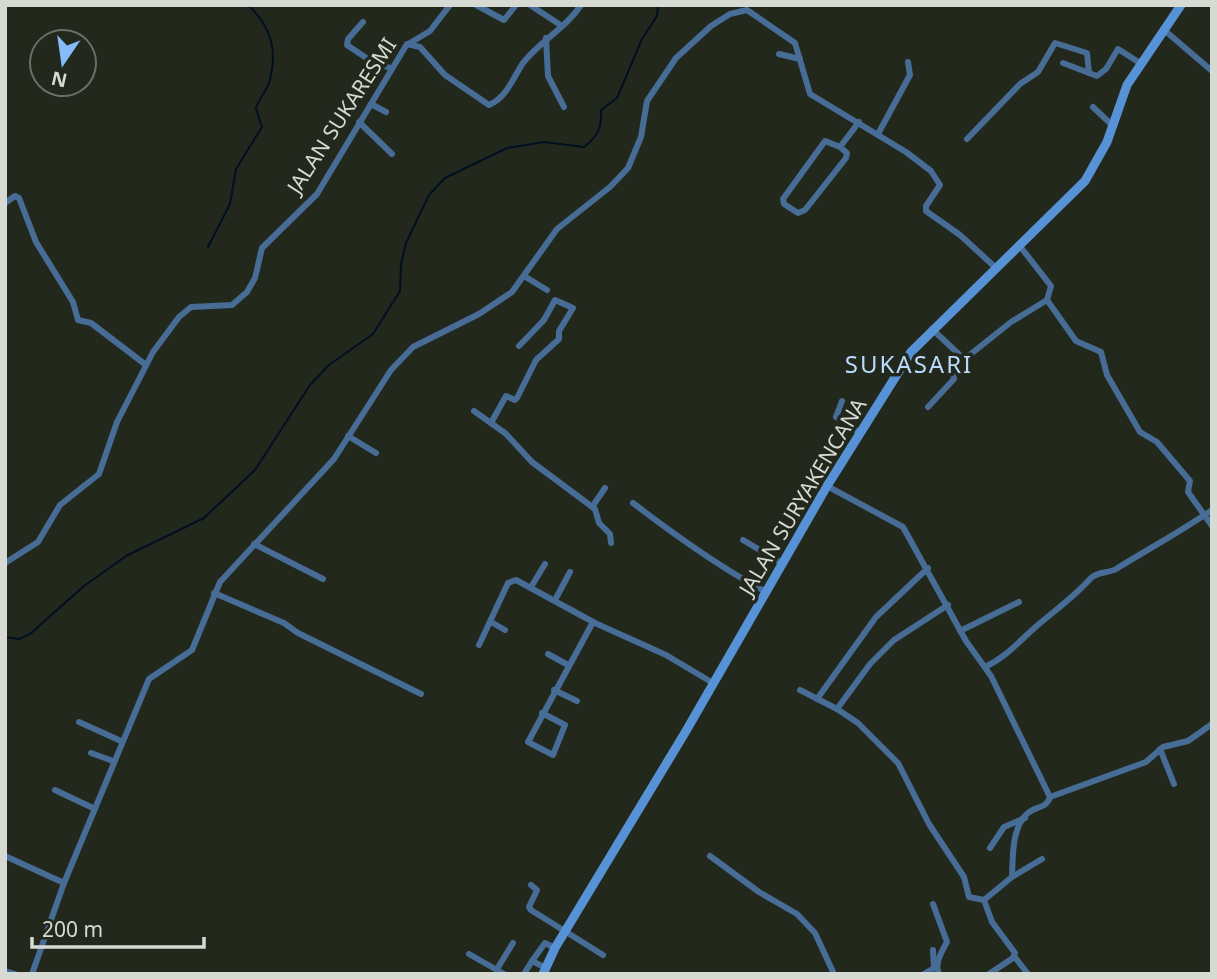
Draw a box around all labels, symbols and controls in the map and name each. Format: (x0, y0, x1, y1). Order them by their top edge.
north arrow (28, 28, 98, 98)
street label: JALAN SUKARESMI (279, 32, 402, 201)
text: N (49, 65, 70, 94)
district label: SUKASARI (845, 347, 973, 380)
street label: JALAN SURYAKENCANA (731, 392, 873, 602)
scale bar (32, 906, 203, 950)
text: 200 m (42, 915, 103, 943)

